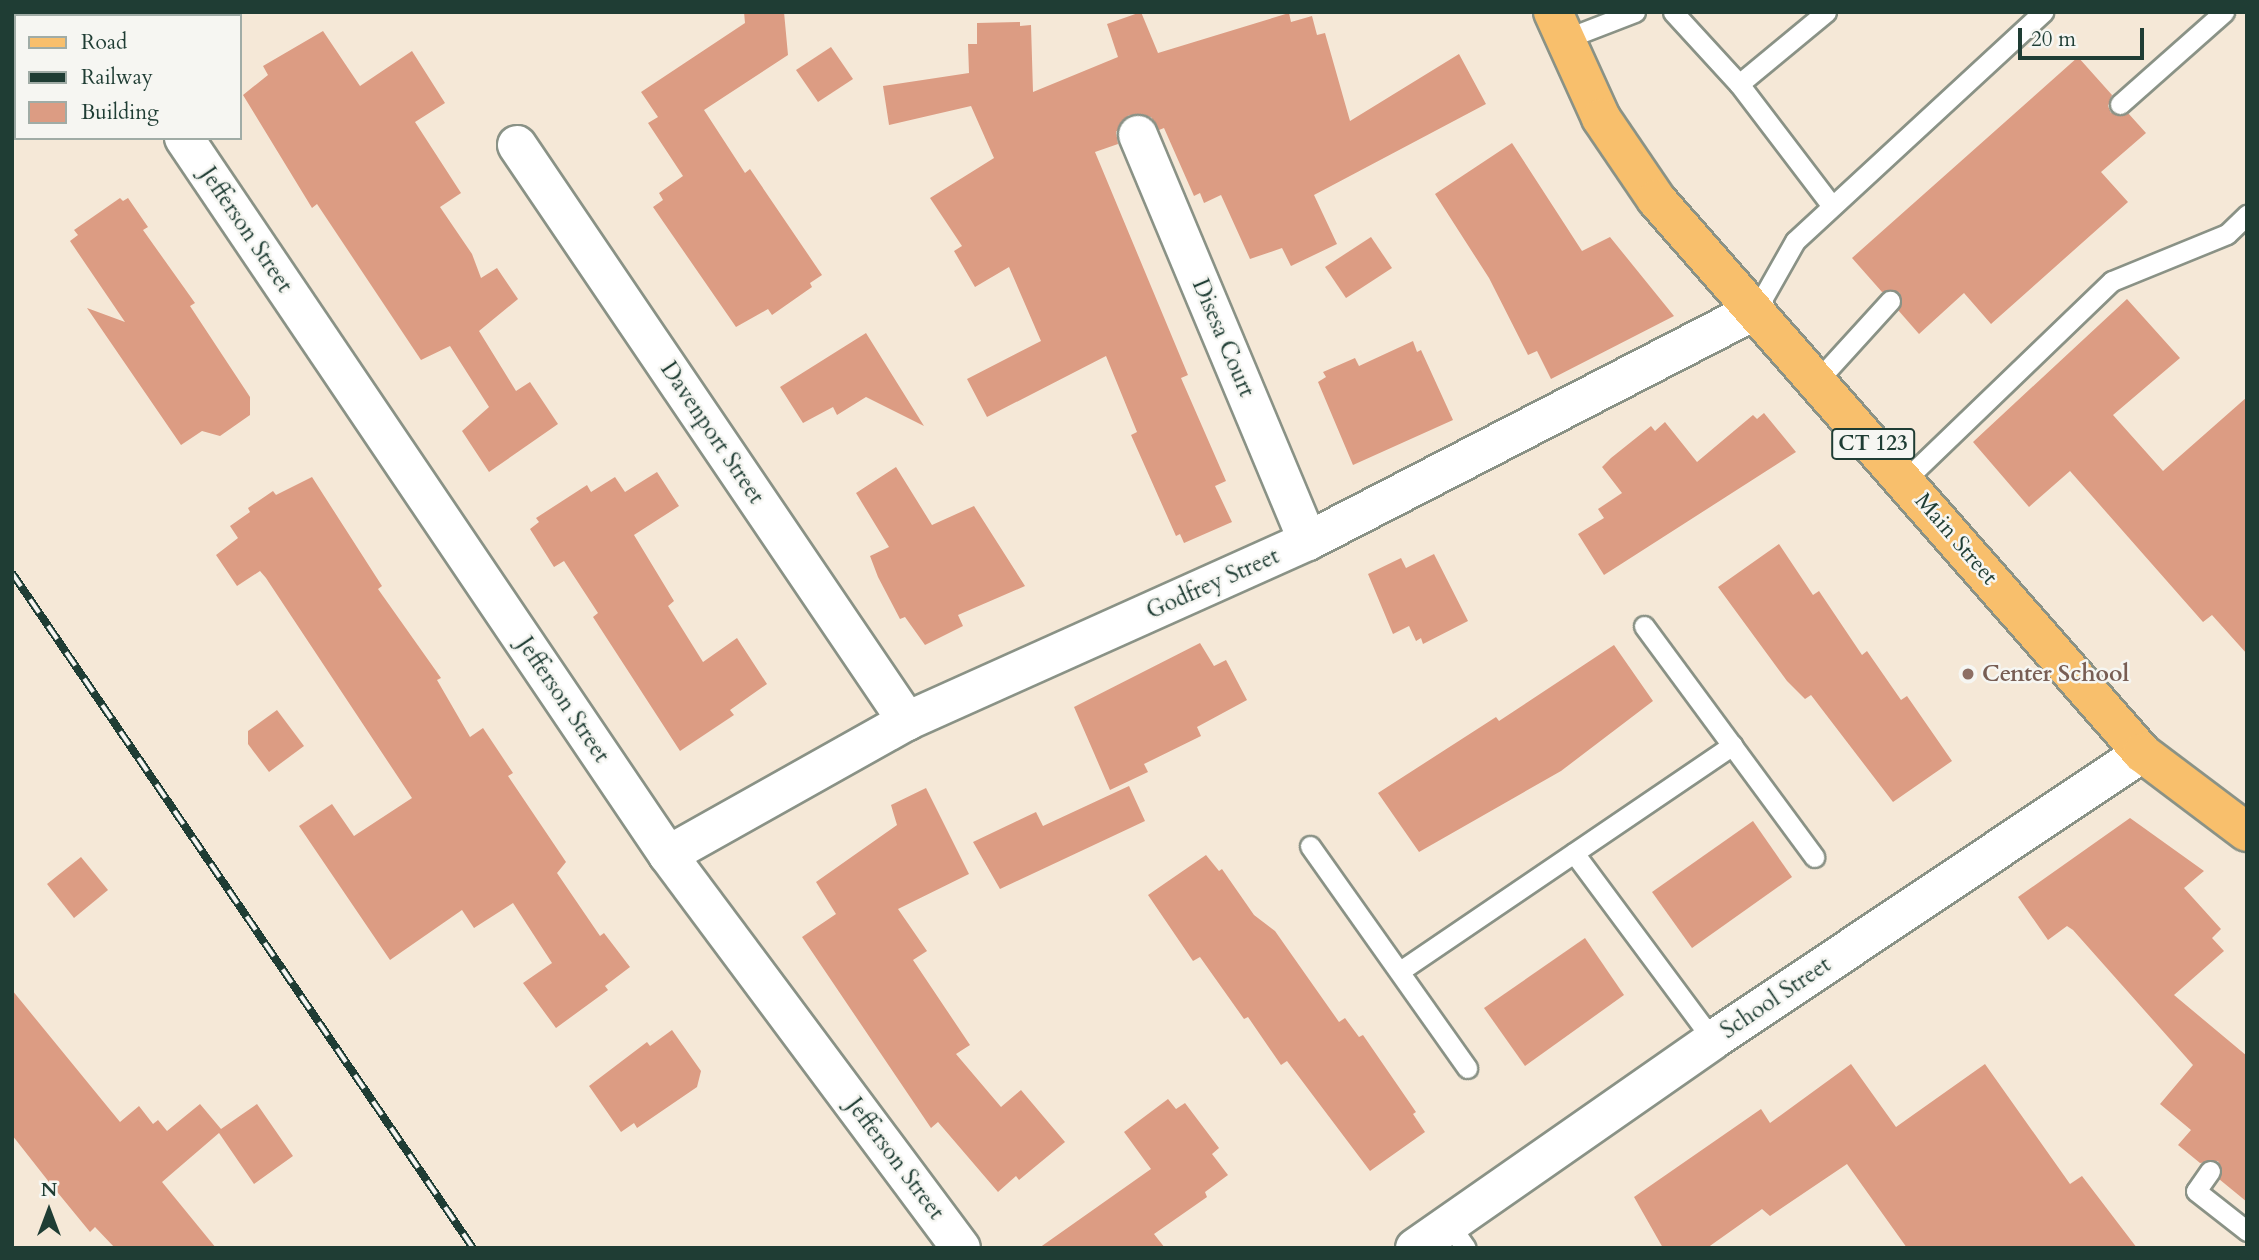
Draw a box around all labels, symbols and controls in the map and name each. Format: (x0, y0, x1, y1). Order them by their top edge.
legend (14, 14, 242, 140)
scale bar (2021, 14, 2147, 58)
text: 20 m (2031, 25, 2076, 54)
text: Road (81, 28, 127, 57)
text: Railway (81, 63, 153, 92)
text: Building (81, 98, 159, 127)
street label: Jefferson Street (194, 162, 298, 298)
street label: Disesa Court (1186, 275, 1260, 401)
street label: Davenport Street (654, 357, 770, 509)
road number: CT 123 (1831, 426, 1915, 462)
street label: Main Street (1909, 487, 2003, 591)
street label: Godfrey Street (1142, 542, 1284, 626)
street label: Jefferson Street (511, 632, 615, 768)
place label: Center School (1982, 660, 2129, 688)
marker: Center School (1960, 666, 1976, 682)
street label: School Street (1716, 951, 1836, 1045)
street label: Jefferson Street (840, 1093, 950, 1225)
north arrow (14, 1176, 84, 1246)
text: N (41, 1177, 57, 1203)

